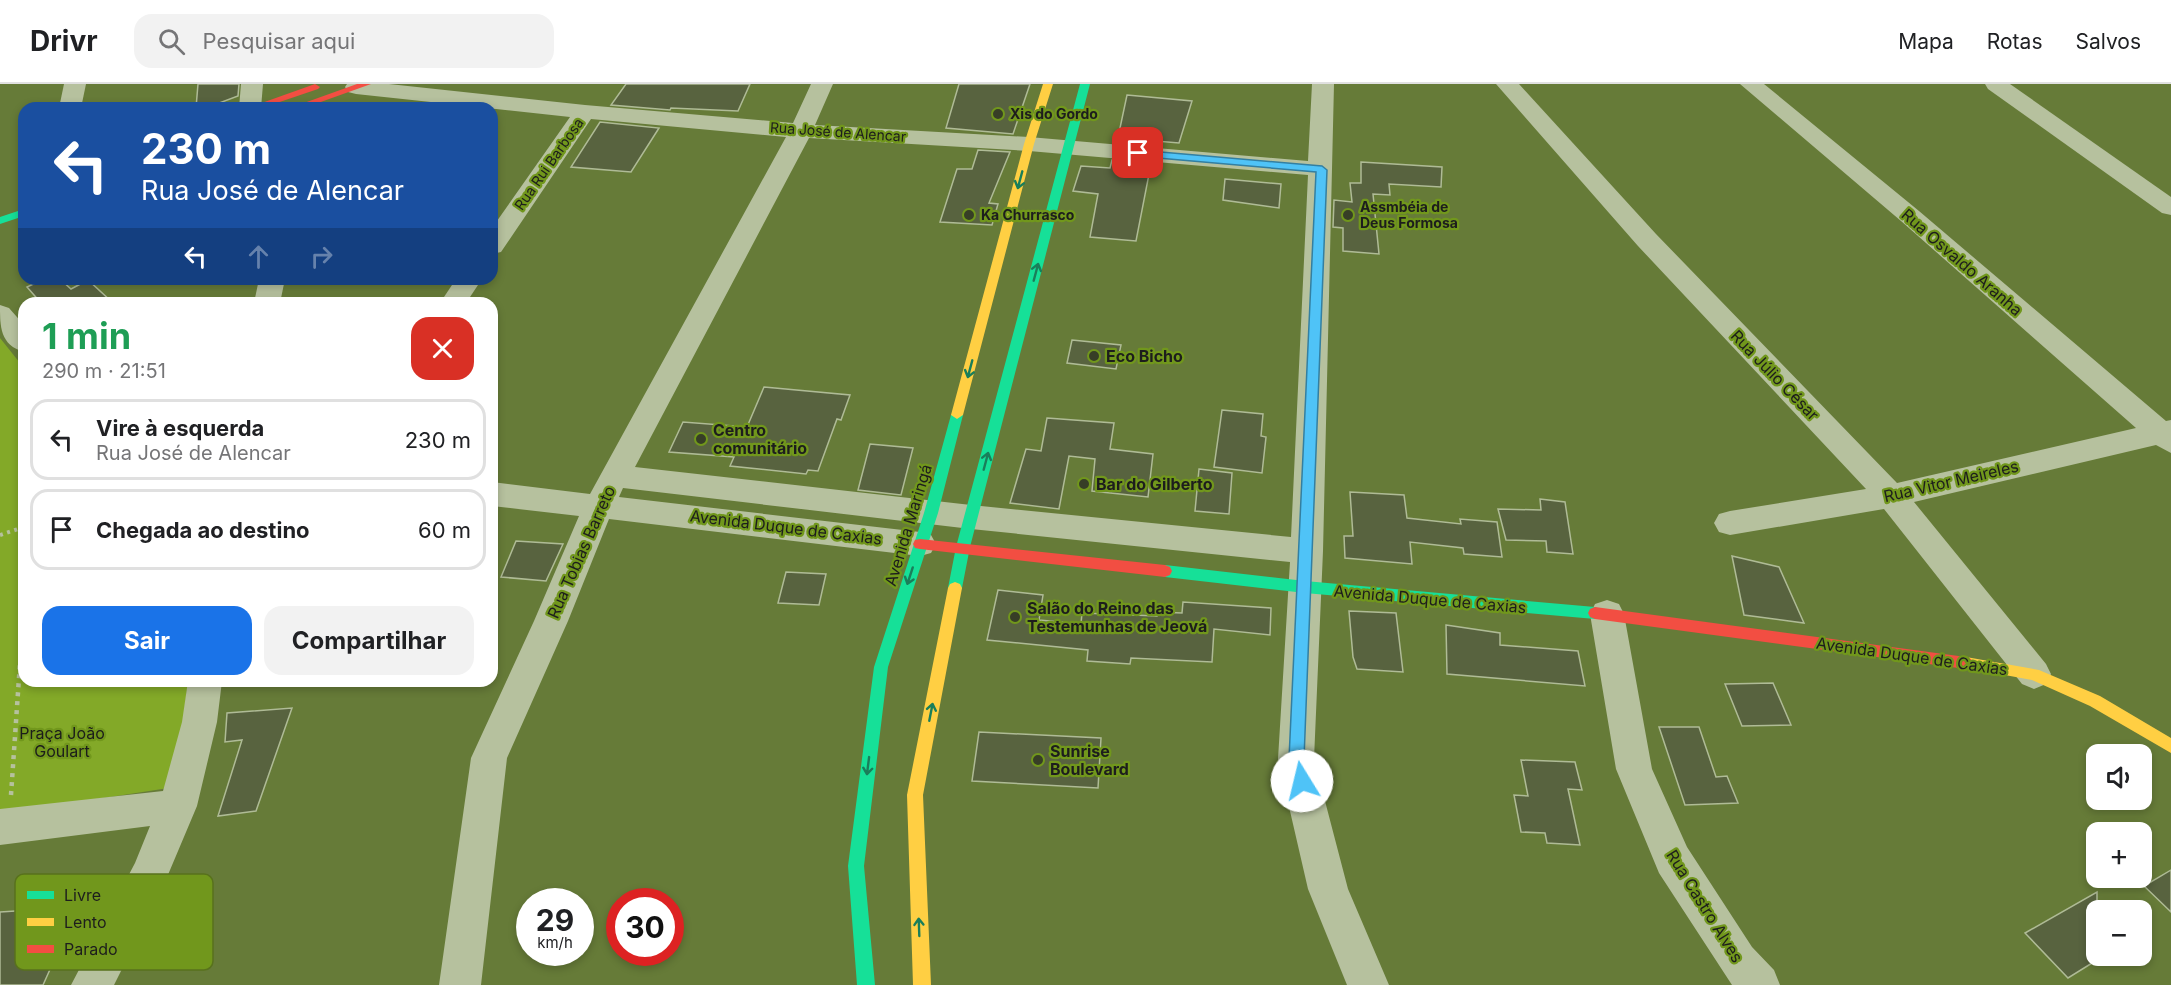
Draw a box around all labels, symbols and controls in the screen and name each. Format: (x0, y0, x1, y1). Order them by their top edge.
search box (134, 14, 554, 68)
text: Drivr (30, 24, 98, 58)
icon: search (155, 25, 188, 58)
text: Pesquisar aqui (203, 28, 355, 54)
text: Mapa (1898, 29, 1954, 54)
text: Rotas (1987, 29, 2042, 54)
text: Salvos (2075, 29, 2141, 54)
place label: Xis do Gordo (1010, 105, 1098, 122)
marker: Xis do Gordo (991, 107, 1005, 121)
street label: Rua Rui Barbosa (511, 114, 587, 213)
street label: Rua José de Alencar (769, 118, 907, 145)
text: 230 m (141, 123, 271, 174)
icon: left (42, 126, 120, 204)
pin (1112, 127, 1163, 178)
icon: arrive (1121, 136, 1154, 169)
one-way arrow (1013, 171, 1025, 190)
text: Rua José de Alencar (141, 174, 404, 207)
place label: Assmbéia de Deus Formosa (1360, 198, 1458, 231)
street label: Rua Osvaldo Aranha (1898, 204, 2026, 320)
place label: Ka Churrasco (981, 206, 1075, 223)
marker: Ka Churrasco (962, 208, 976, 222)
marker: Assmbéia de Deus Formosa (1341, 208, 1355, 222)
icon: left (179, 240, 212, 273)
icon: ahead (242, 240, 275, 273)
icon: right (305, 240, 338, 273)
one-way arrow (1031, 263, 1042, 282)
text: 1 min (42, 314, 131, 358)
button: close (411, 317, 474, 380)
street label: Rua Júlio César (1727, 326, 1823, 424)
place label: Eco Bicho (1106, 346, 1183, 366)
marker: Eco Bicho (1087, 349, 1101, 363)
text: 290 m · 21:51 (42, 359, 166, 383)
one-way arrow (964, 359, 975, 378)
text: Vire à esquerda (96, 415, 264, 441)
place label: Centro comunitário (713, 420, 807, 458)
icon: left (45, 423, 78, 456)
text: 230 m (405, 427, 471, 453)
marker: Centro comunitário (694, 432, 708, 446)
text: Rua José de Alencar (96, 441, 291, 465)
one-way arrow (981, 452, 992, 471)
street label: Rua Vitor Meireles (1882, 456, 2020, 506)
street label: Avenida Maringá (880, 462, 936, 588)
place label: Bar do Gilberto (1096, 474, 1213, 494)
marker: Bar do Gilberto (1077, 477, 1091, 491)
street label: Rua Tobias Barreto (543, 483, 619, 621)
street label: Avenida Duque de Caxias (689, 505, 883, 549)
icon: arrive (45, 513, 78, 546)
text: Chegada ao destino (96, 517, 310, 543)
text: 60 m (418, 517, 471, 543)
one-way arrow (904, 566, 915, 585)
street label: Avenida Duque de Caxias (1333, 581, 1527, 617)
place label: Salão do Reino das Testemunhas de Jeová (1027, 598, 1207, 636)
button: Sair (42, 606, 252, 675)
button: Compartilhar (264, 606, 474, 675)
marker: Salão do Reino das Testemunhas de Jeová (1008, 610, 1022, 624)
street label: Avenida Duque de Caxias (1815, 633, 2009, 679)
one-way arrow (926, 703, 937, 722)
park label: Praça João Goulart (19, 723, 105, 761)
place label: Sunrise Boulevard (1050, 741, 1129, 779)
map controls (2086, 744, 2152, 966)
button: sound (2086, 744, 2152, 810)
position arrow (1270, 749, 1334, 813)
marker: Sunrise Boulevard (1031, 753, 1045, 767)
one-way arrow (863, 756, 874, 776)
button: + (2086, 822, 2152, 888)
street label: Rua Castro Alves (1662, 846, 1748, 966)
legend (15, 874, 213, 970)
text: Livre (64, 885, 101, 905)
speed limit sign: 30 (606, 888, 684, 966)
button: − (2086, 900, 2152, 966)
text: 29 (536, 902, 574, 938)
text: Lento (64, 912, 107, 932)
one-way arrow (914, 917, 925, 937)
text: km/h (537, 933, 573, 952)
text: Parado (64, 939, 118, 959)

